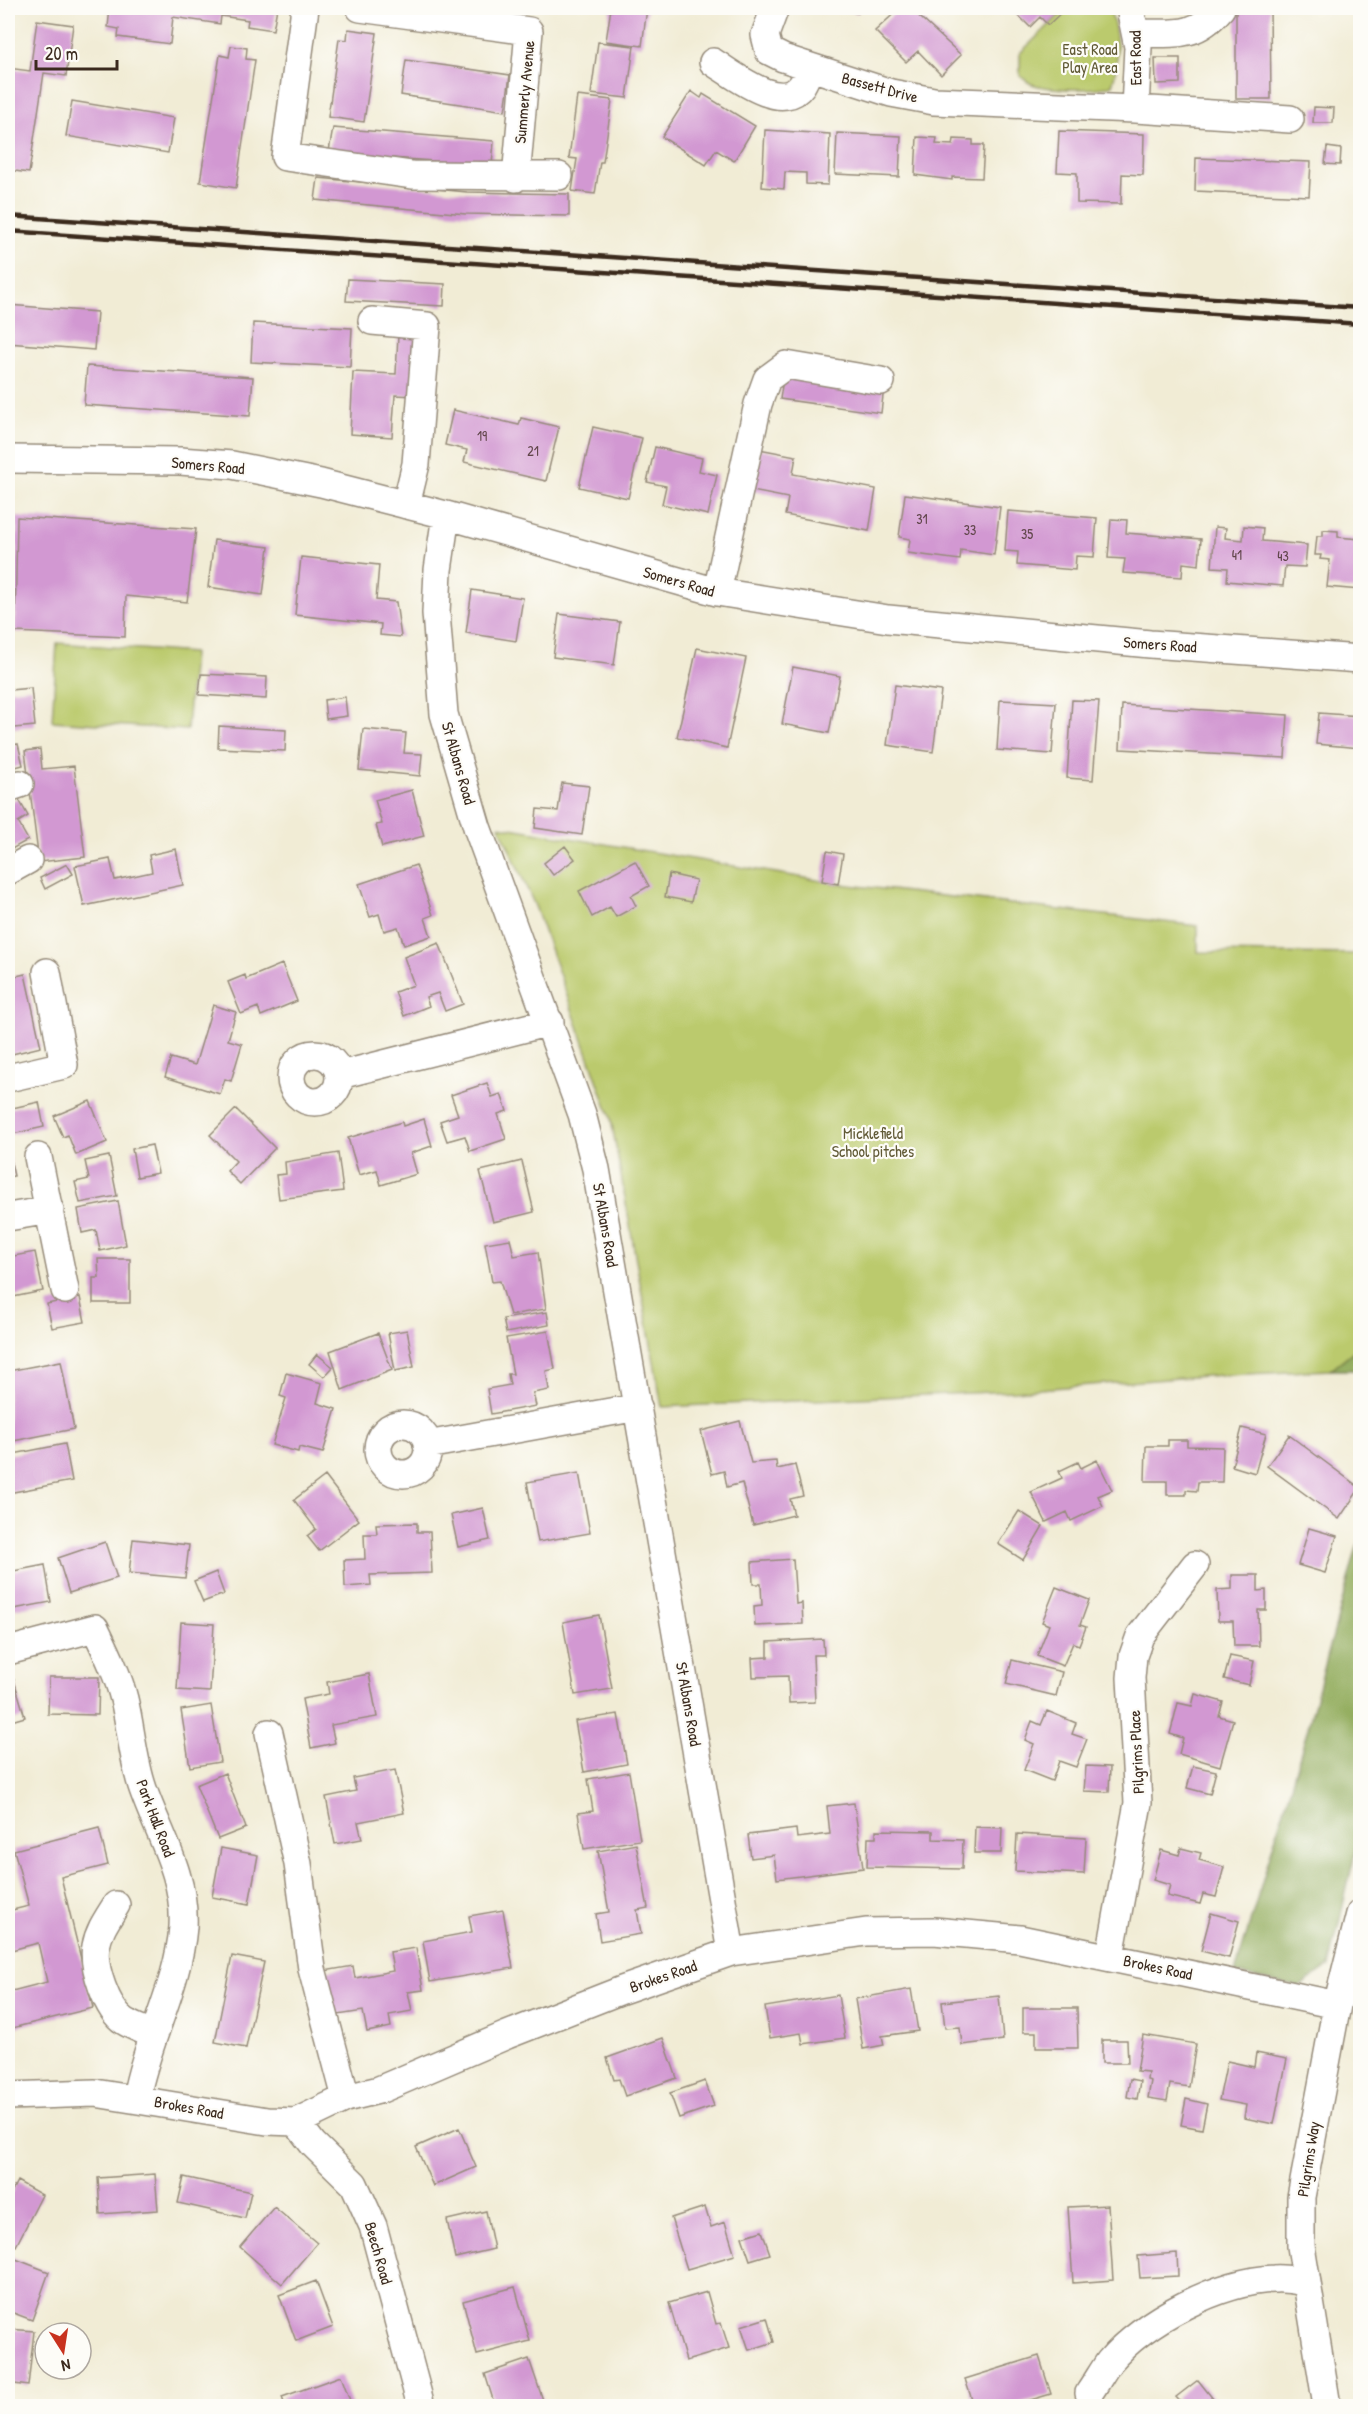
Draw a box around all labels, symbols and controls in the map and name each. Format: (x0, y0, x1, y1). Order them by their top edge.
street label: East Road (1124, 30, 1146, 86)
scale bar (36, 33, 117, 71)
park label: East Road Play Area (1062, 38, 1118, 78)
street label: Summerly Avenue (509, 39, 540, 144)
text: 20 m (45, 41, 78, 66)
street label: Bassett Drive (840, 66, 921, 108)
house number: 19 (477, 426, 487, 445)
house number: 21 (527, 441, 539, 460)
street label: Somers Road (171, 451, 245, 479)
house number: 31 (916, 509, 928, 528)
house number: 33 (964, 520, 976, 539)
house number: 35 (1021, 524, 1033, 543)
house number: 41 (1232, 545, 1242, 564)
house number: 43 (1277, 546, 1289, 565)
street label: Somers Road (641, 560, 717, 602)
street label: Somers Road (1123, 630, 1197, 658)
street label: St Albans Road (437, 719, 481, 807)
park label: Micklefield School pitches (832, 1122, 914, 1162)
street label: St Albans Road (588, 1181, 624, 1269)
street label: St Albans Road (671, 1660, 707, 1748)
street label: Pilgrims Place (1123, 1709, 1149, 1794)
street label: Park Hall Road (131, 1776, 181, 1860)
street label: Brokes Road (1122, 1949, 1194, 1985)
street label: Brokes Road (626, 1954, 700, 1998)
street label: Brokes Road (153, 2090, 225, 2124)
street label: Pilgrims Way (1291, 2120, 1325, 2198)
street label: Beech Road (360, 2219, 398, 2287)
north arrow (33, 2321, 93, 2381)
text: N (59, 2354, 73, 2377)

